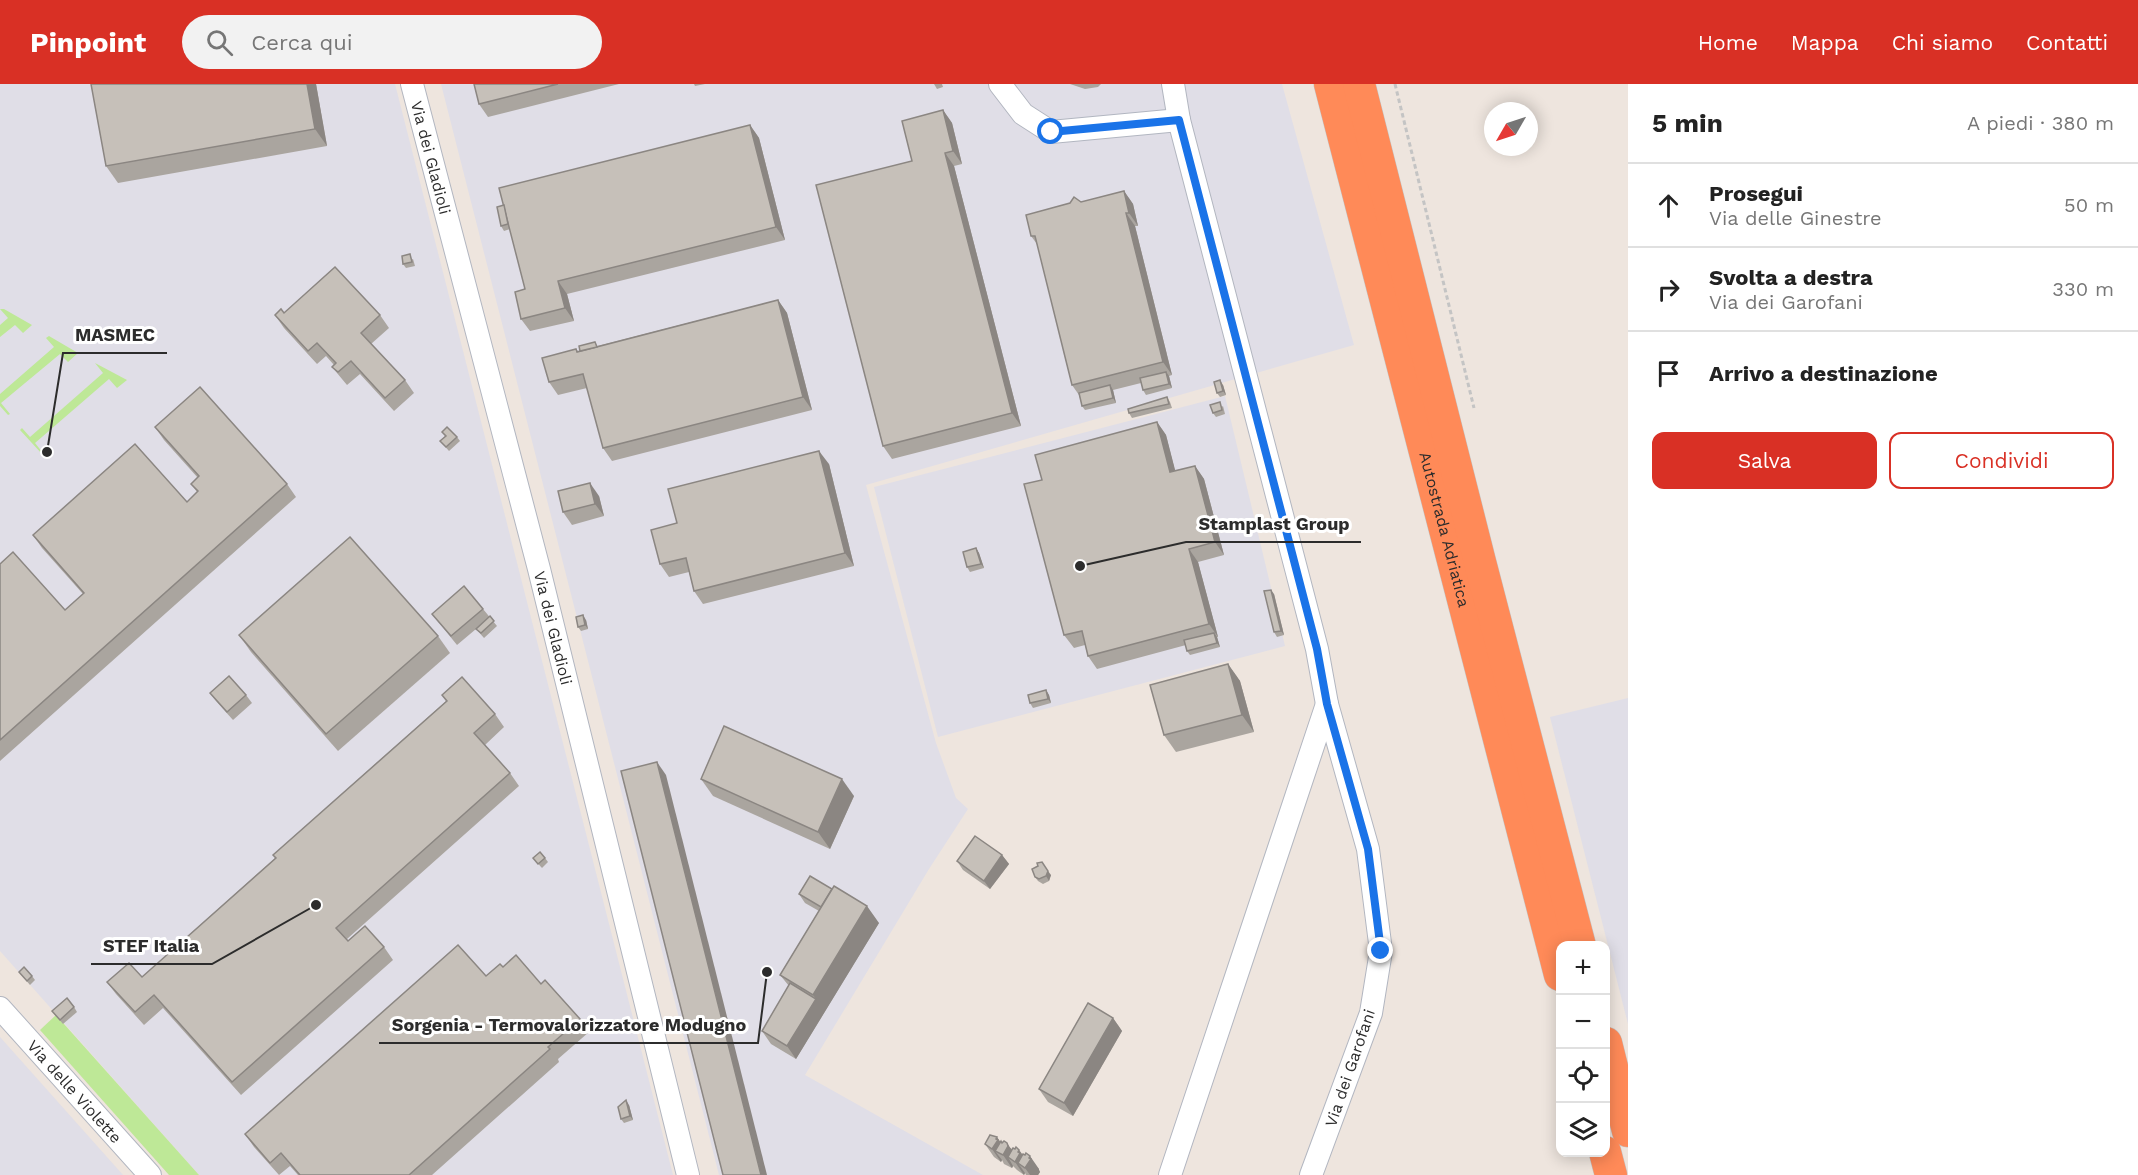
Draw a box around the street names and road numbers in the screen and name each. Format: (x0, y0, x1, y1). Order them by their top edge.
street label: Via dei Gladioli (407, 99, 455, 216)
street label: Autostrada Adriatica (1416, 450, 1474, 609)
street label: Via dei Gladioli (530, 569, 577, 687)
street label: Via dei Garofani (1321, 1007, 1379, 1129)
street label: Via delle Violette (24, 1036, 126, 1147)

